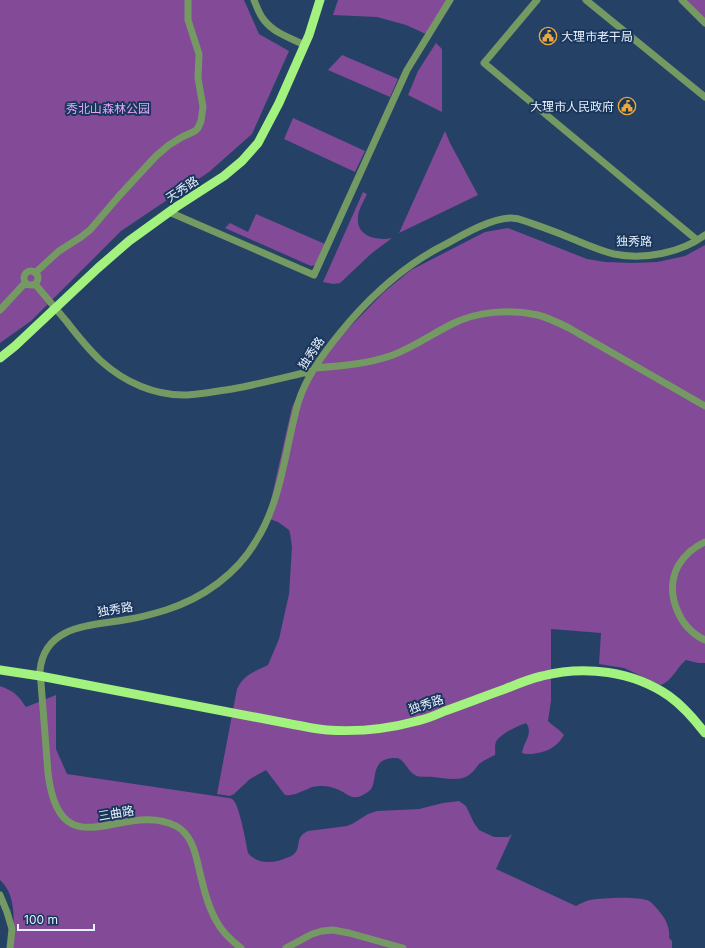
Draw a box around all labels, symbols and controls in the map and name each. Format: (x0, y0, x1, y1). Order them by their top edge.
public building icon: 大理市老干局 (538, 26, 558, 46)
place label: 大理市老干局 (561, 29, 633, 44)
public building icon: 大理市人民政府 (617, 96, 637, 116)
place label: 大理市人民政府 (530, 99, 614, 114)
park label: 秀北山森林公园 (66, 101, 150, 116)
street label: 天秀路 (163, 173, 201, 205)
street label: 独秀路 (616, 233, 652, 249)
street label: 独秀路 (295, 334, 327, 372)
street label: 独秀路 (96, 599, 134, 619)
street label: 独秀路 (407, 691, 445, 717)
street label: 三曲路 (97, 802, 135, 824)
scale bar (18, 906, 94, 932)
text: 100 m (24, 912, 58, 927)

